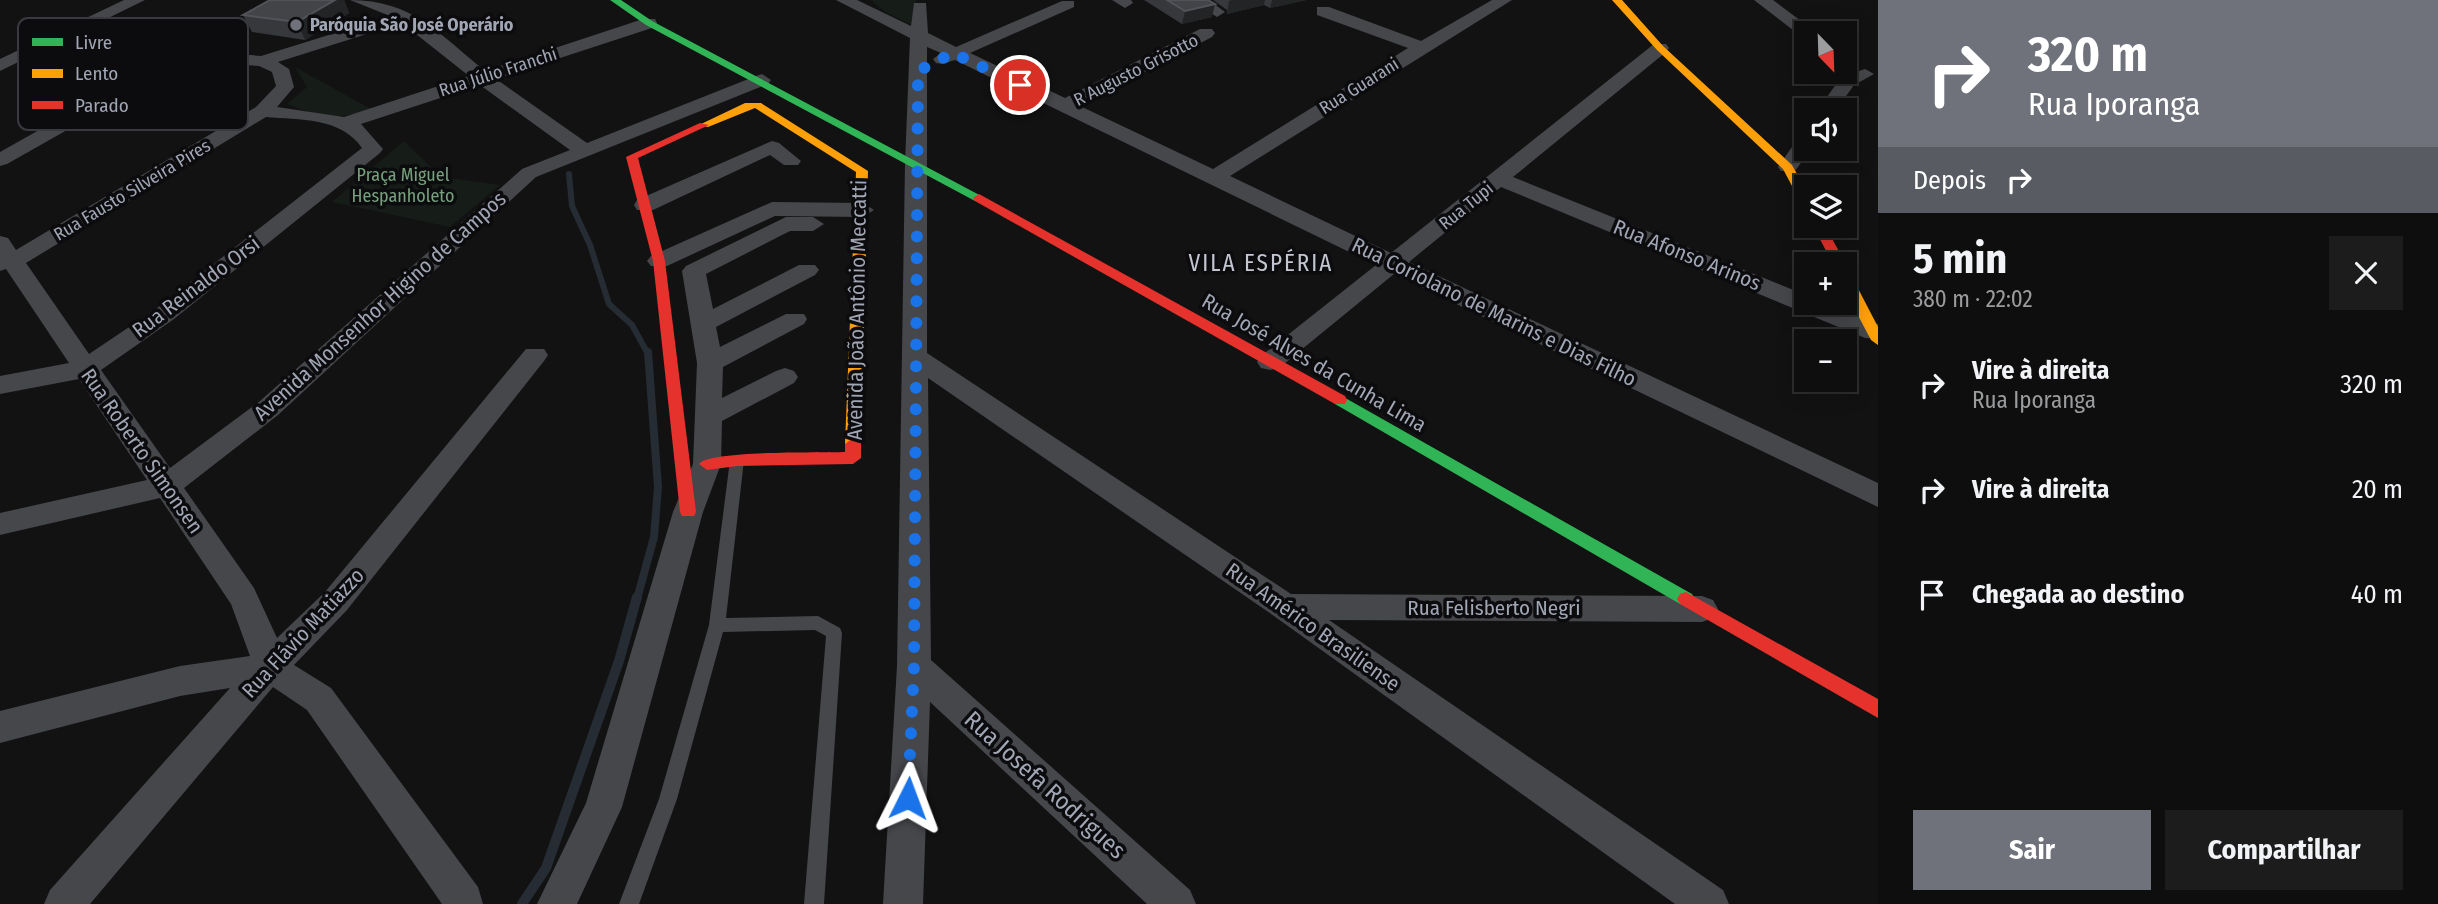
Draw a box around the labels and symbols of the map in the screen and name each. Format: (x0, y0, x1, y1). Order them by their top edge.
place label: Paróquia São José Operário (310, 14, 514, 36)
marker: Paróquia São José Operário (288, 17, 304, 33)
legend (18, 18, 248, 130)
north arrow (1794, 21, 1857, 84)
street label: R Augusto Grisotto (1070, 29, 1202, 111)
text: Livre (75, 31, 112, 54)
street label: Rua Júlio Franchi (436, 43, 560, 101)
street label: Rua Guarani (1315, 53, 1403, 119)
pin (990, 55, 1050, 115)
text: Lento (75, 62, 118, 85)
text: Parado (75, 94, 129, 117)
street label: Rua Fausto Silveira Pires (50, 134, 215, 245)
park label: Praça Miguel Hespanholeto (352, 164, 454, 207)
street label: Rua Tupi (1434, 177, 1498, 235)
street label: Avenida João Antônio Meccatti (842, 180, 872, 440)
street label: Avenida Monsenhor Higino de Campos (249, 186, 511, 426)
street label: Rua Afonso Arinos (1609, 214, 1765, 296)
street label: Rua Reinaldo Orsi (127, 231, 265, 343)
street label: Rua Coriolano de Marins e Dias Filho (1348, 232, 1640, 392)
district label: VILA ESPÉRIA (1189, 248, 1333, 277)
street label: Rua José Alves da Cunha Lima (1197, 288, 1431, 438)
street label: Rua Roberto Simonsen (75, 363, 209, 539)
street label: Rua Américo Brasiliense (1221, 557, 1405, 697)
street label: Rua Flávio Matiazzo (236, 563, 370, 703)
street label: Rua Felisberto Negri (1407, 595, 1581, 621)
street label: Rua Josefa Rodrigues (959, 705, 1131, 865)
position arrow (871, 761, 945, 835)

